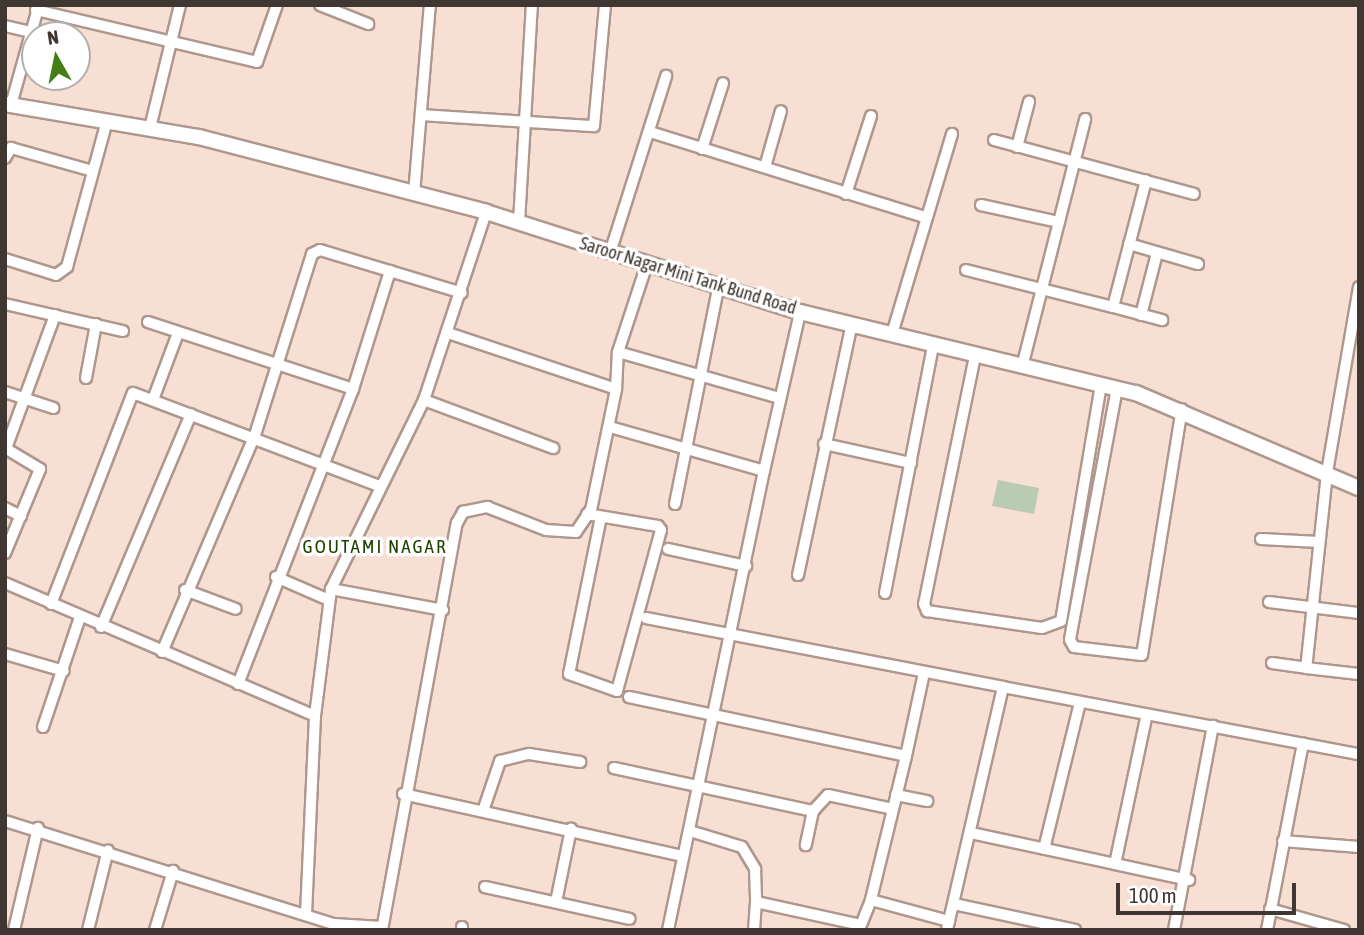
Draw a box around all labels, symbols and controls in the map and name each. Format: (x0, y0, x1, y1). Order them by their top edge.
north arrow (21, 21, 91, 91)
text: N (46, 25, 60, 49)
street label: Saroor Nagar Mini Tank Bund Road (577, 233, 799, 319)
district label: GOUTAMI NAGAR (304, 536, 446, 558)
scale bar (1119, 869, 1299, 913)
text: 100 m (1129, 883, 1177, 907)

